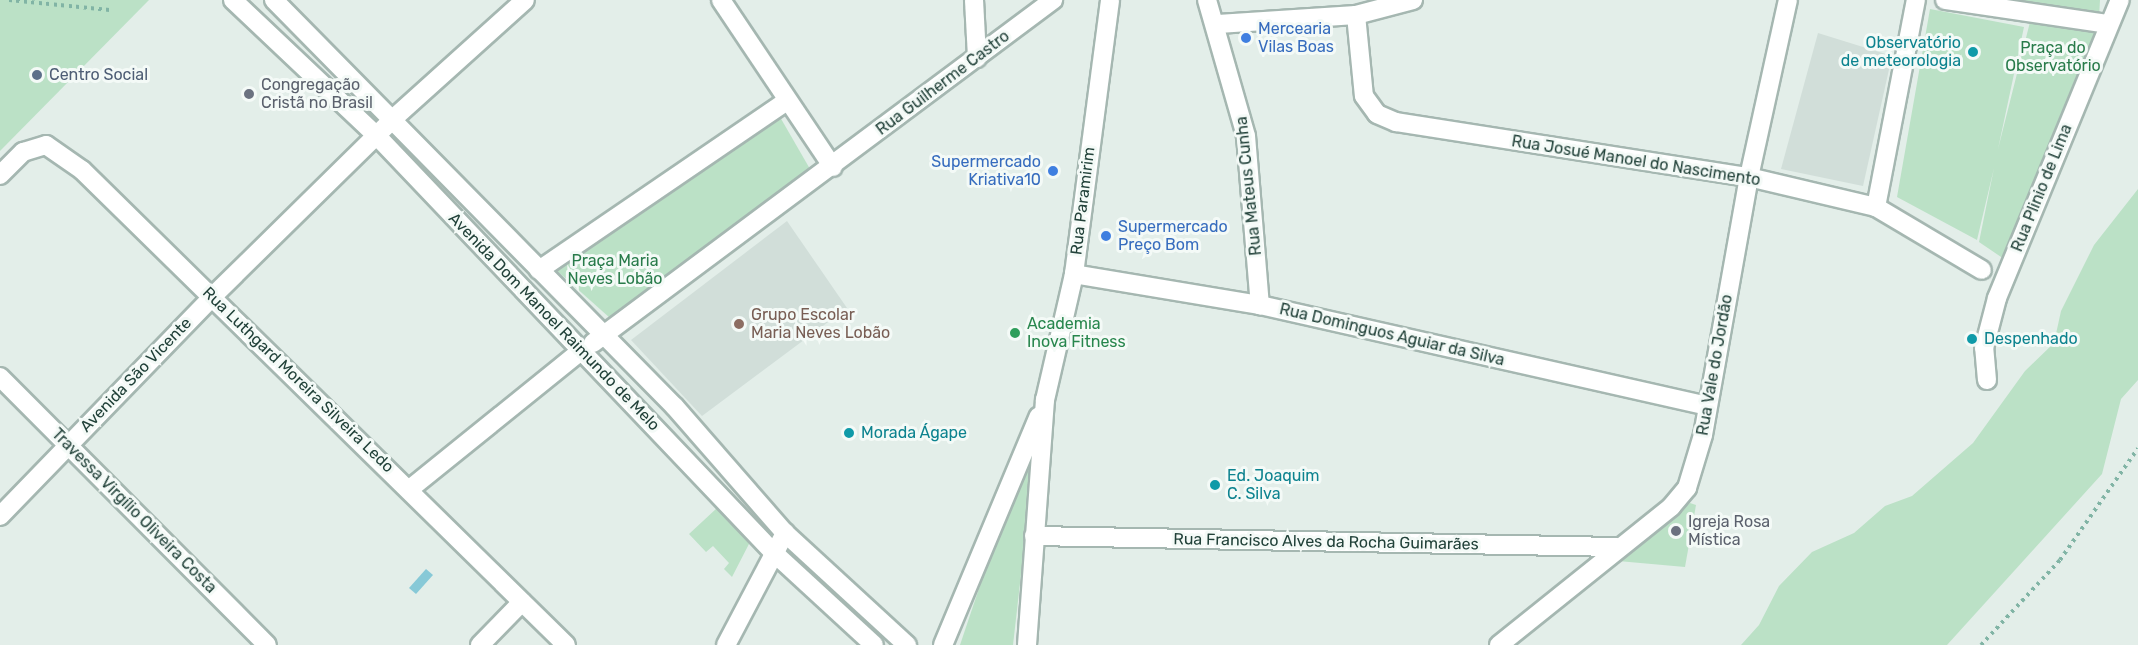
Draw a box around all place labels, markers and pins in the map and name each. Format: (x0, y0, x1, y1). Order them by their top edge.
place label: Mercearia Vilas Boas (1258, 19, 1334, 57)
marker: Mercearia Vilas Boas (1239, 31, 1253, 45)
place label: Observatório de meteorologia (1841, 33, 1961, 71)
marker: Observatório de meteorologia (1966, 45, 1980, 59)
place label: Centro Social (49, 65, 148, 85)
marker: Centro Social (30, 68, 44, 82)
place label: Congregação Cristã no Brasil (261, 75, 373, 113)
marker: Congregação Cristã no Brasil (242, 87, 256, 101)
place label: Supermercado Kriativa10 (931, 152, 1041, 190)
marker: Supermercado Kriativa10 (1046, 164, 1060, 178)
place label: Supermercado Preço Bom (1118, 217, 1228, 255)
marker: Supermercado Preço Bom (1099, 229, 1113, 243)
place label: Grupo Escolar Maria Neves Lobão (751, 305, 890, 343)
place label: Academia Inova Fitness (1027, 314, 1126, 352)
marker: Grupo Escolar Maria Neves Lobão (732, 317, 746, 331)
marker: Academia Inova Fitness (1008, 326, 1022, 340)
place label: Despenhado (1984, 329, 2078, 349)
marker: Despenhado (1965, 332, 1979, 346)
place label: Morada Ágape (861, 423, 967, 443)
marker: Morada Ágape (842, 426, 856, 440)
place label: Ed. Joaquim C. Silva (1227, 466, 1320, 504)
marker: Ed. Joaquim C. Silva (1208, 478, 1222, 492)
place label: Igreja Rosa Mística (1688, 512, 1770, 550)
marker: Igreja Rosa Mística (1669, 524, 1683, 538)

